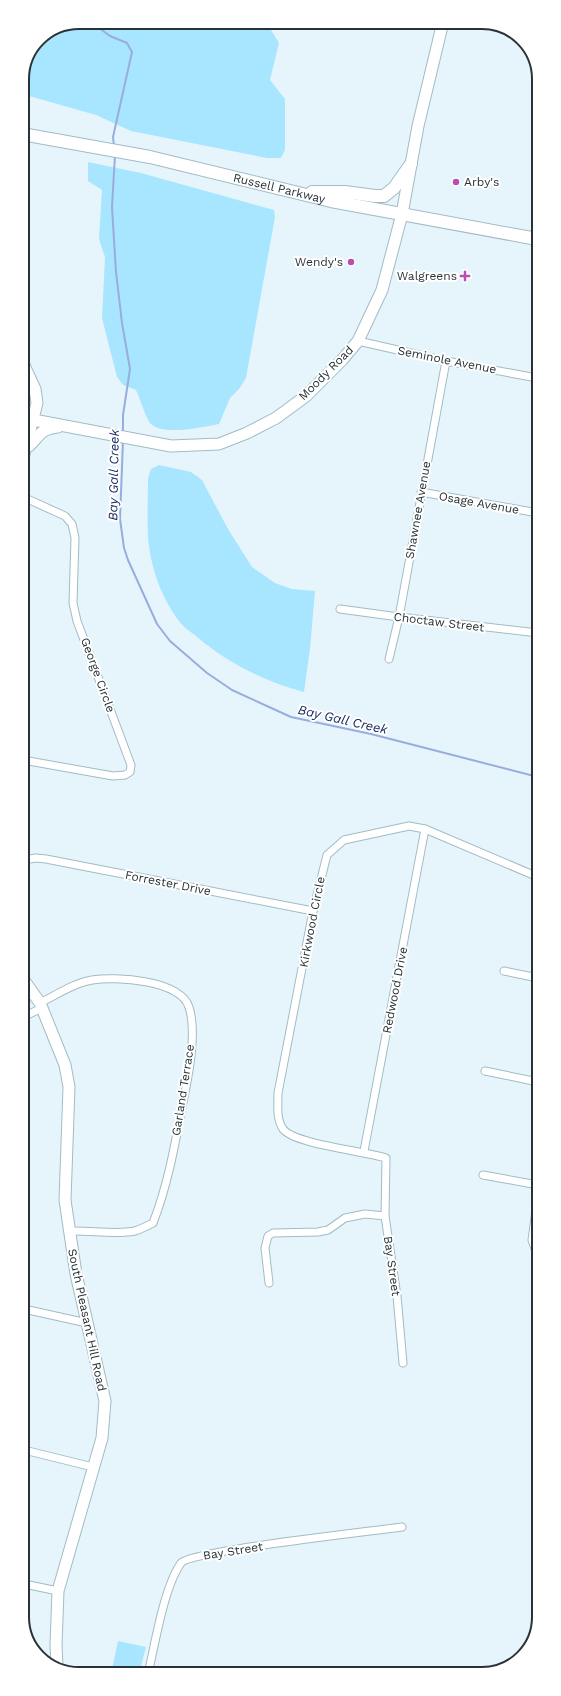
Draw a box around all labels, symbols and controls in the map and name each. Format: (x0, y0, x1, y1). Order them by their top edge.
street label: Russell Parkway (232, 170, 327, 207)
place label: Arby's (464, 175, 499, 189)
marker: Arby's (451, 177, 461, 187)
place label: Wendy's (295, 255, 343, 269)
marker: Wendy's (346, 257, 356, 267)
place label: Walgreens (397, 269, 457, 283)
marker: Walgreens (460, 271, 470, 281)
street label: Moody Road (296, 343, 356, 403)
street label: Seminole Avenue (396, 344, 498, 376)
water label: Bay Gall Creek (105, 428, 122, 521)
street label: Shawnee Avenue (402, 460, 434, 560)
street label: Osage Avenue (438, 489, 520, 517)
street label: Choctaw Street (393, 609, 485, 635)
street label: George Circle (78, 636, 118, 714)
water label: Bay Gall Creek (297, 702, 390, 737)
street label: Forrester Drive (124, 868, 212, 898)
street label: Kirkwood Circle (296, 875, 328, 969)
street label: Redwood Drive (380, 945, 410, 1034)
street label: Garland Terrace (169, 1043, 197, 1137)
street label: Bay Street (381, 1235, 403, 1297)
street label: South Pleasant Hill Road (65, 1247, 109, 1393)
street label: Bay Street (202, 1539, 264, 1563)

